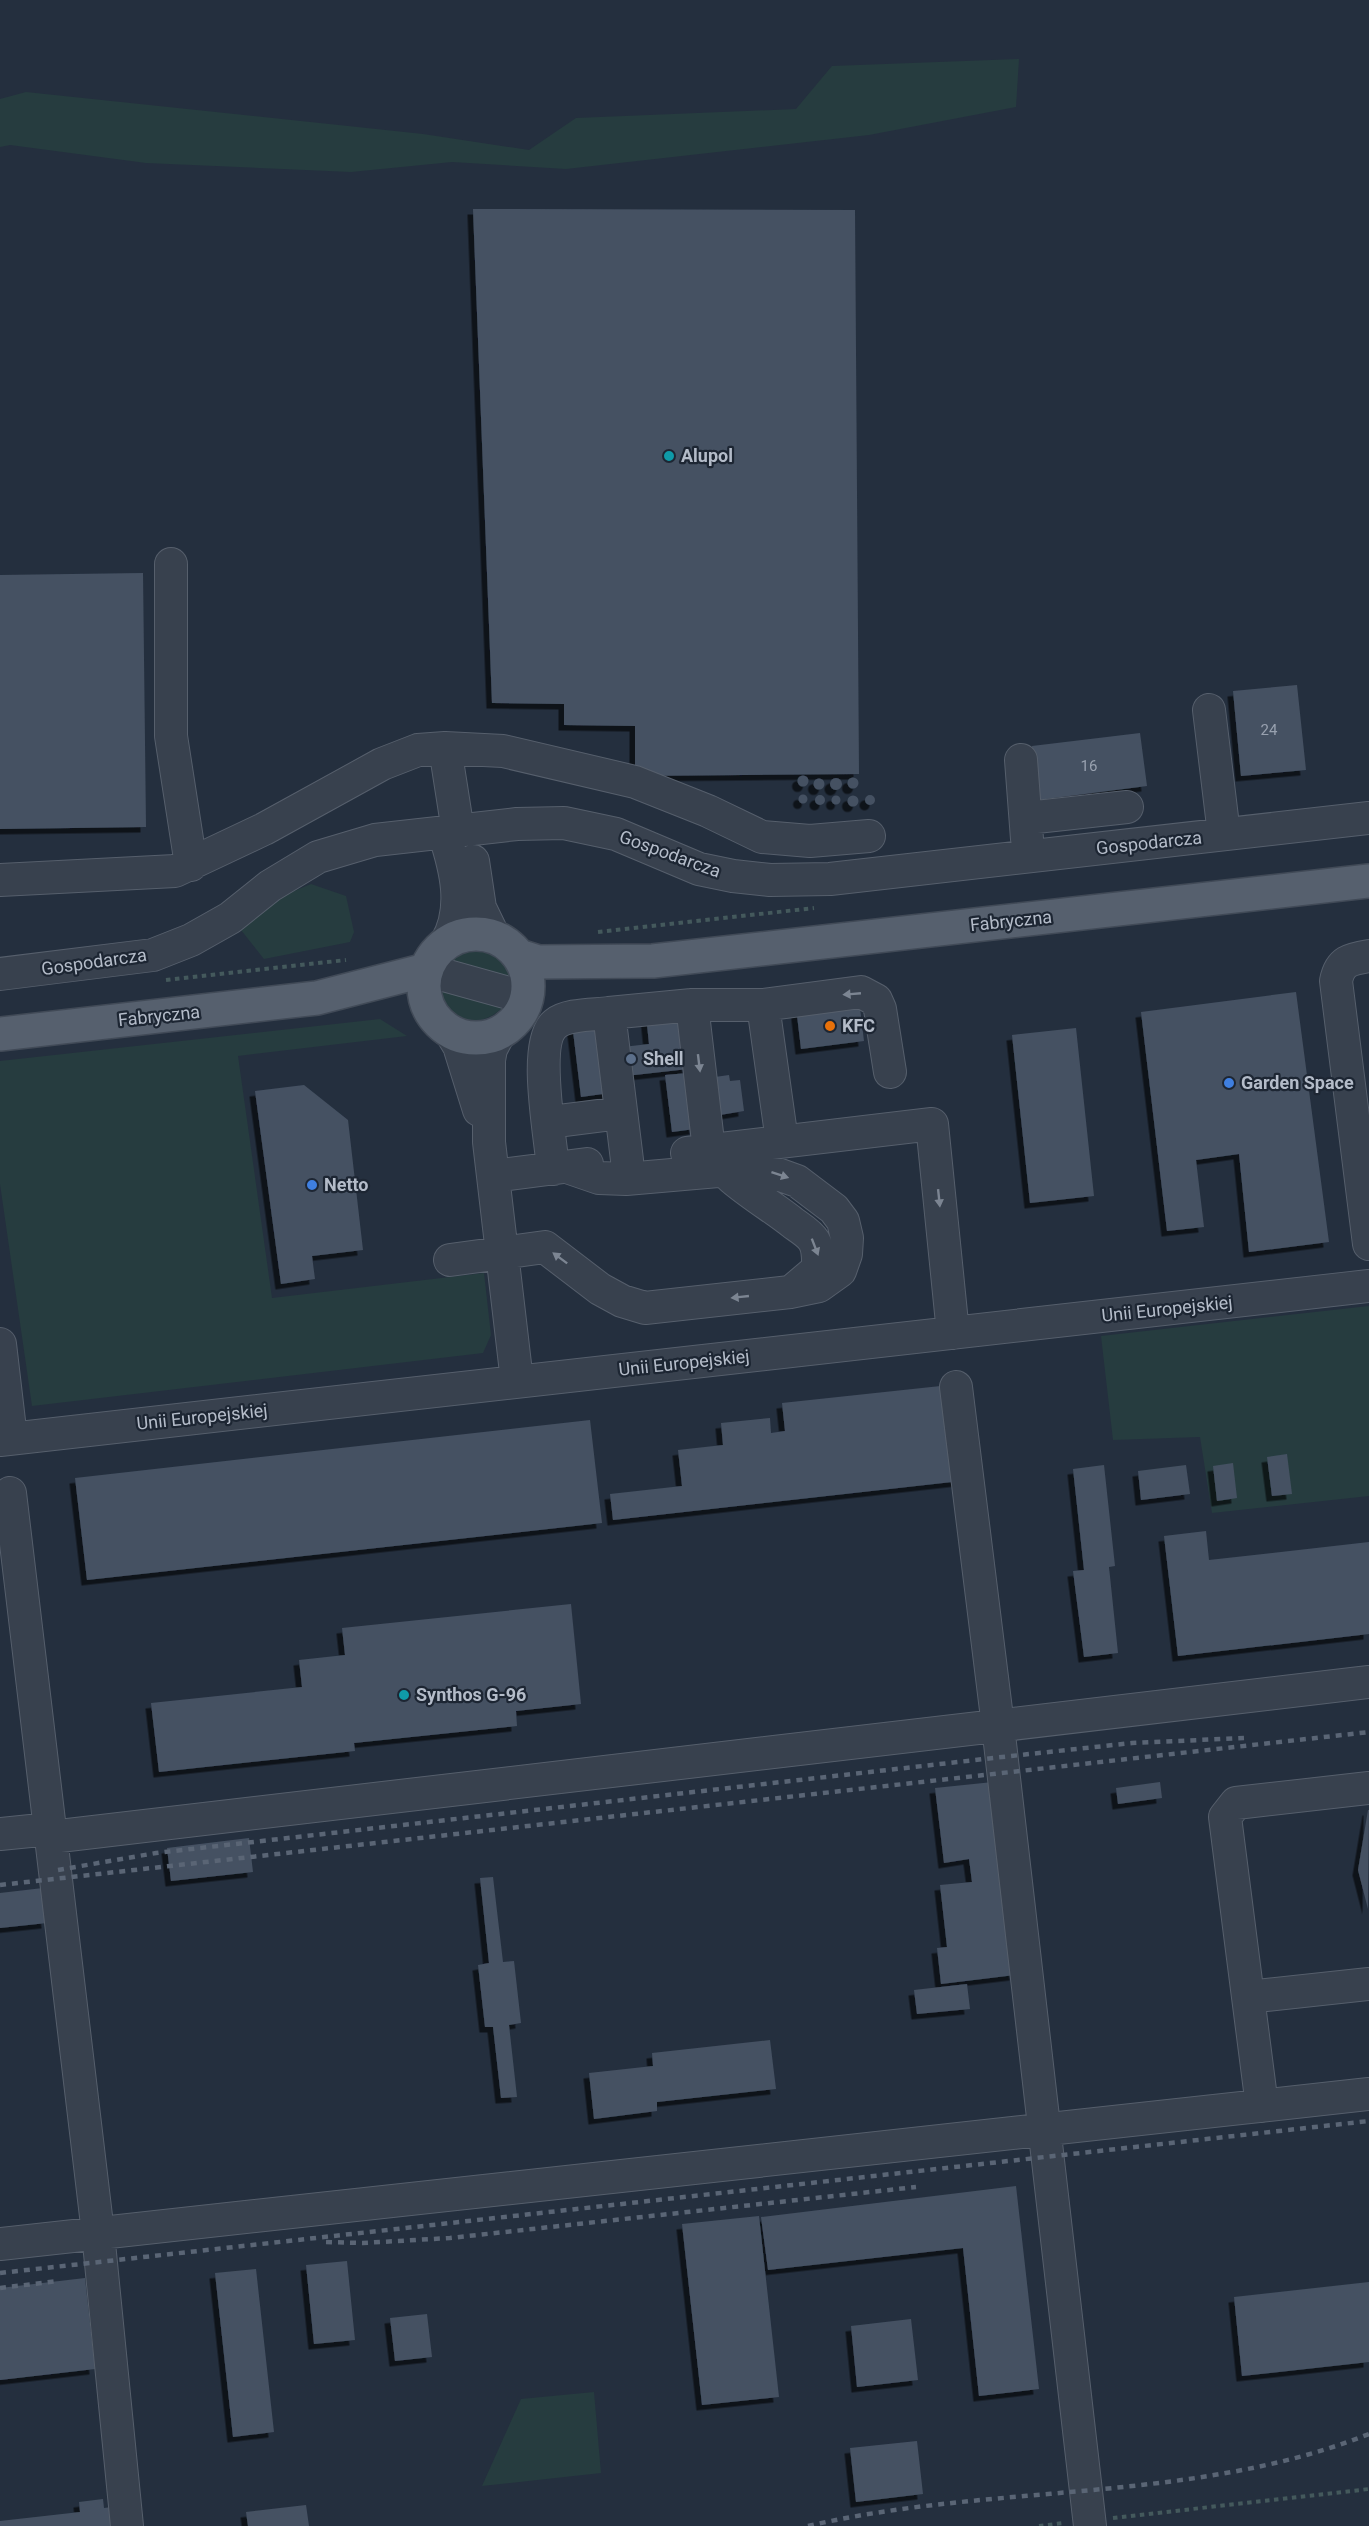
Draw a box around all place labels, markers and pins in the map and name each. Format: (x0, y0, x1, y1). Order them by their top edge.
place label: Alupol (681, 445, 733, 466)
marker: Alupol (662, 449, 676, 463)
place label: KFC (842, 1015, 875, 1036)
marker: KFC (823, 1019, 837, 1033)
place label: Shell (643, 1048, 683, 1069)
marker: Shell (624, 1052, 638, 1066)
place label: Garden Space (1241, 1072, 1354, 1093)
marker: Garden Space (1222, 1076, 1236, 1090)
place label: Netto (324, 1174, 369, 1195)
marker: Netto (305, 1178, 319, 1192)
place label: Synthos G-96 (416, 1684, 526, 1705)
marker: Synthos G-96 (397, 1688, 411, 1702)

